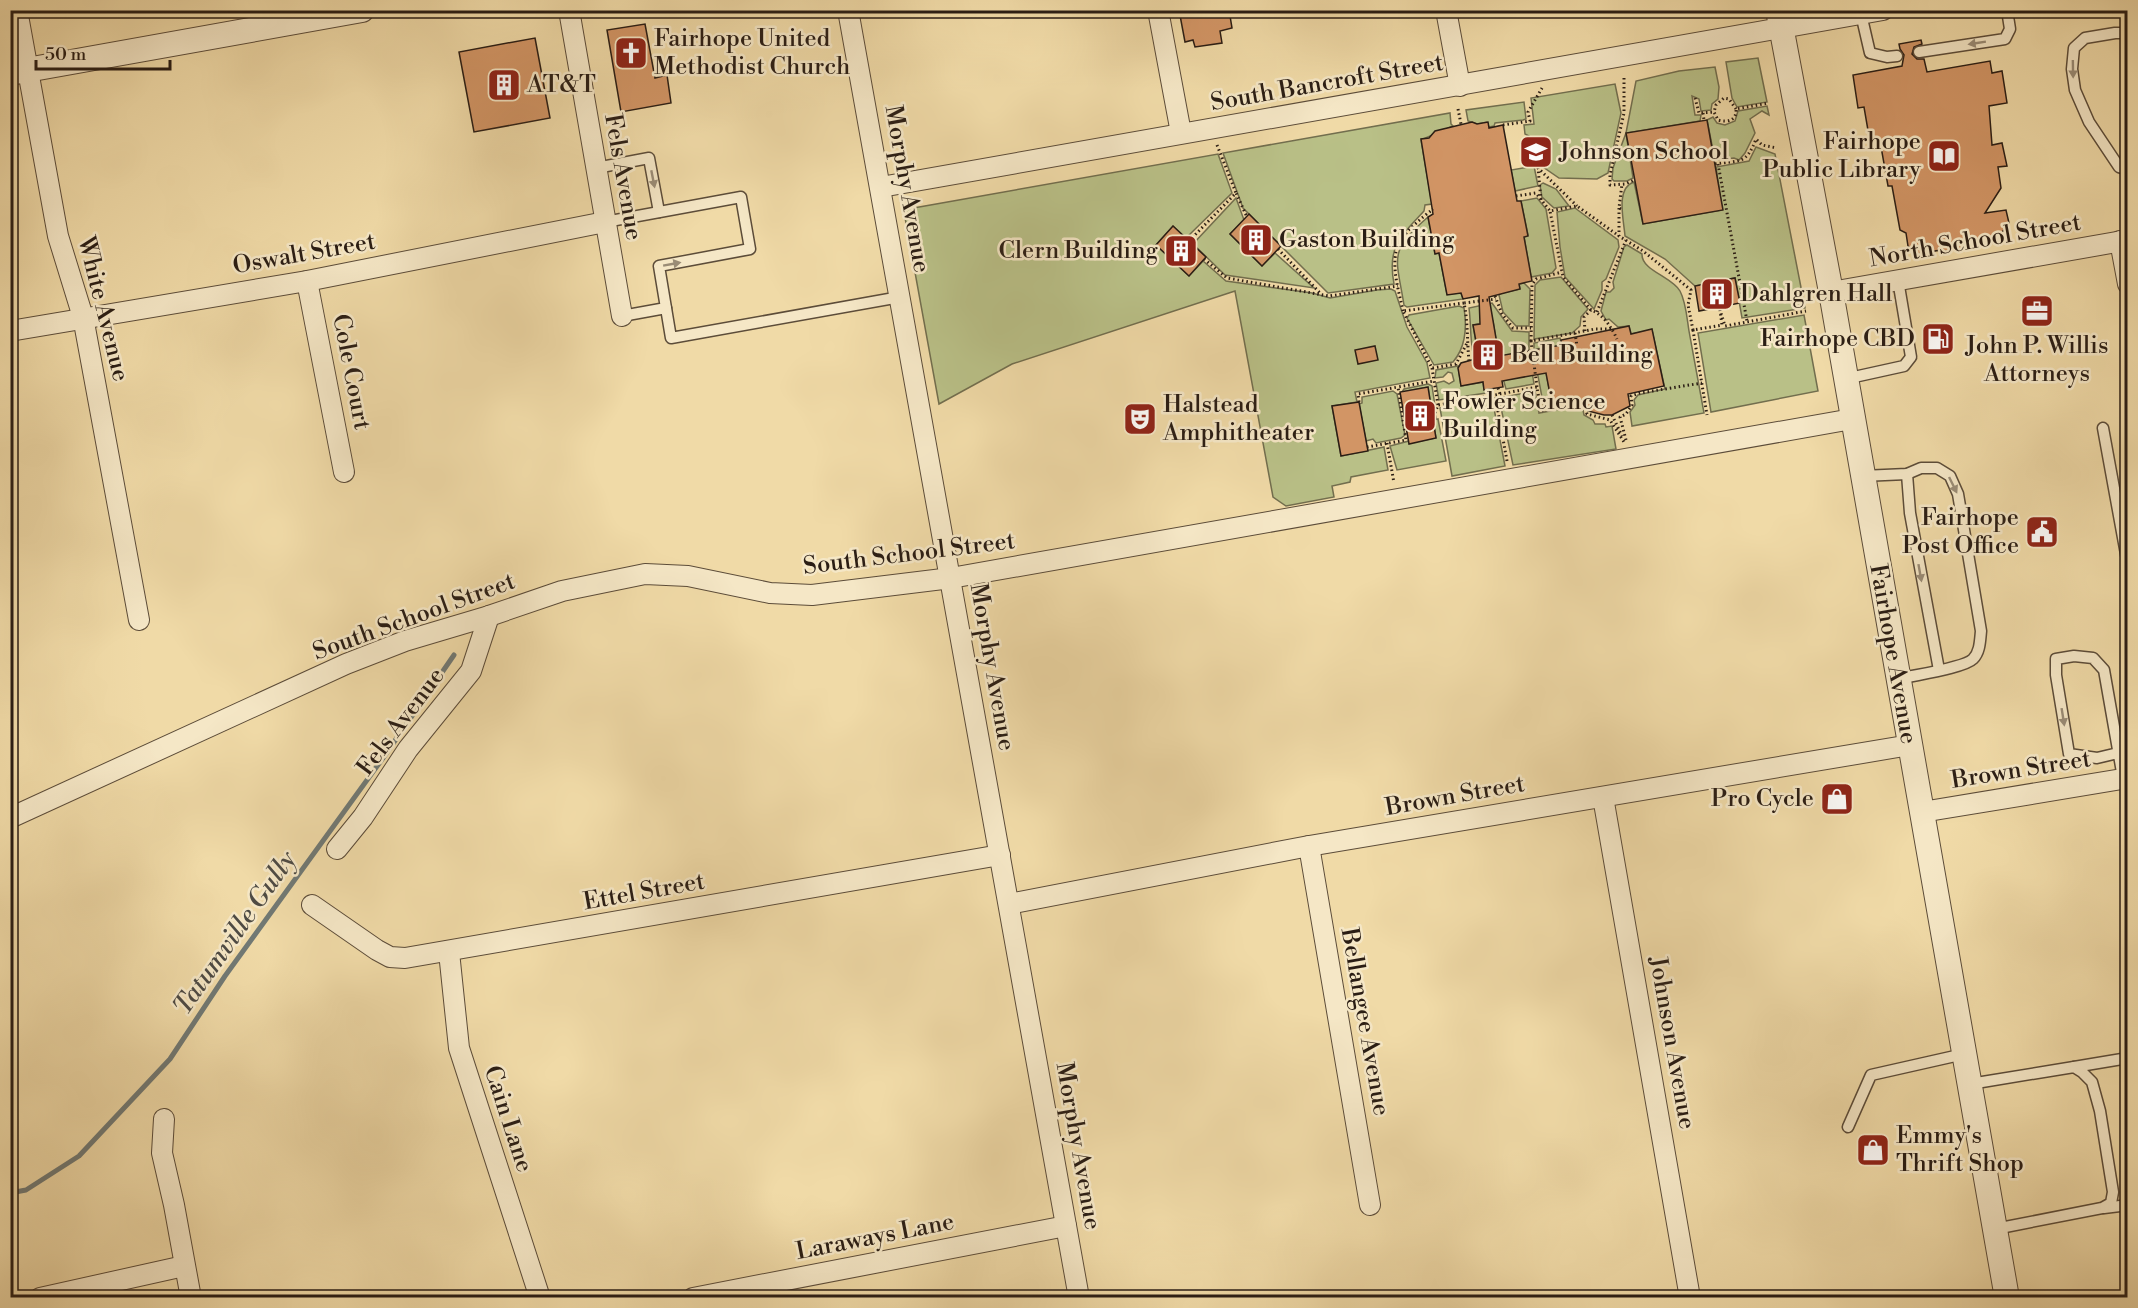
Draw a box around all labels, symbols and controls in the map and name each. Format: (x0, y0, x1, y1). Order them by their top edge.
place label: Fairhope United Methodist Church (654, 24, 850, 82)
scale bar (36, 33, 170, 71)
church icon: Fairhope United Methodist Church (613, 35, 649, 71)
one-way arrow (1967, 39, 1986, 48)
text: 50 m (45, 43, 87, 66)
street label: South Bancroft Street (1208, 48, 1446, 118)
one-way arrow (2068, 60, 2078, 79)
building icon: AT&T (486, 67, 522, 103)
place label: AT&T (526, 70, 596, 100)
street label: Morphy Avenue (878, 103, 936, 275)
street label: Fels Avenue (597, 111, 649, 243)
place label: Fairhope Public Library (1762, 127, 1921, 185)
school or university icon: Johnson School (1518, 134, 1554, 170)
place label: Johnson School (1558, 137, 1729, 167)
library icon: Fairhope Public Library (1926, 138, 1962, 174)
one-way arrow (649, 170, 658, 189)
street label: North School Street (1867, 208, 2084, 274)
building icon: Gaston Building (1238, 222, 1274, 258)
place label: Gaston Building (1279, 225, 1455, 255)
street label: Oswalt Street (230, 227, 378, 281)
street label: White Avenue (70, 233, 135, 385)
building icon: Clern Building (1163, 233, 1199, 269)
place label: Clern Building (998, 236, 1159, 266)
one-way arrow (663, 259, 682, 268)
building icon: Dahlgren Hall (1699, 276, 1735, 312)
place label: Dahlgren Hall (1740, 279, 1892, 309)
office icon: John P. Willis Attorneys (2019, 293, 2055, 329)
street label: Cole Court (325, 312, 377, 433)
fuel station icon: Fairhope CBD (1920, 321, 1956, 357)
place label: Fairhope CBD (1760, 324, 1915, 354)
place label: John P. Willis Attorneys (1964, 331, 2109, 389)
building icon: Bell Building (1470, 337, 1506, 373)
place label: Bell Building (1510, 340, 1654, 370)
place label: Fowler Science Building (1442, 387, 1606, 445)
place label: Halstead Amphitheater (1162, 390, 1314, 448)
building icon: Fowler Science Building (1402, 398, 1438, 434)
theatre icon: Halstead Amphitheater (1122, 401, 1158, 437)
one-way arrow (1949, 476, 1958, 493)
place label: Fairhope Post Office (1902, 503, 2019, 561)
public building icon: Fairhope Post Office (2024, 514, 2060, 550)
street label: South School Street (801, 526, 1017, 582)
street label: Fairhope Avenue (1862, 562, 1924, 746)
one-way arrow (1916, 564, 1925, 583)
street label: South School Street (309, 566, 520, 668)
street label: Morphy Avenue (963, 581, 1021, 753)
street label: Fels Avenue (351, 662, 451, 782)
one-way arrow (2058, 708, 2067, 727)
street label: Brown Street (1948, 744, 2093, 796)
street label: Brown Street (1382, 769, 1528, 823)
shop icon: Pro Cycle (1819, 781, 1855, 817)
place label: Pro Cycle (1711, 784, 1814, 814)
water label: Tatumville Gully (166, 844, 304, 1021)
street label: Ettel Street (581, 866, 708, 917)
street label: Bellangee Avenue (1334, 925, 1396, 1118)
street label: Johnson Avenue (1642, 953, 1702, 1132)
street label: Morphy Avenue (1049, 1060, 1107, 1232)
street label: Cain Lane (477, 1062, 539, 1176)
place label: Emmy's Thrift Shop (1896, 1121, 2024, 1179)
shop icon: Emmy's Thrift Shop (1855, 1132, 1891, 1168)
street label: Laraways Lane (793, 1207, 957, 1267)

